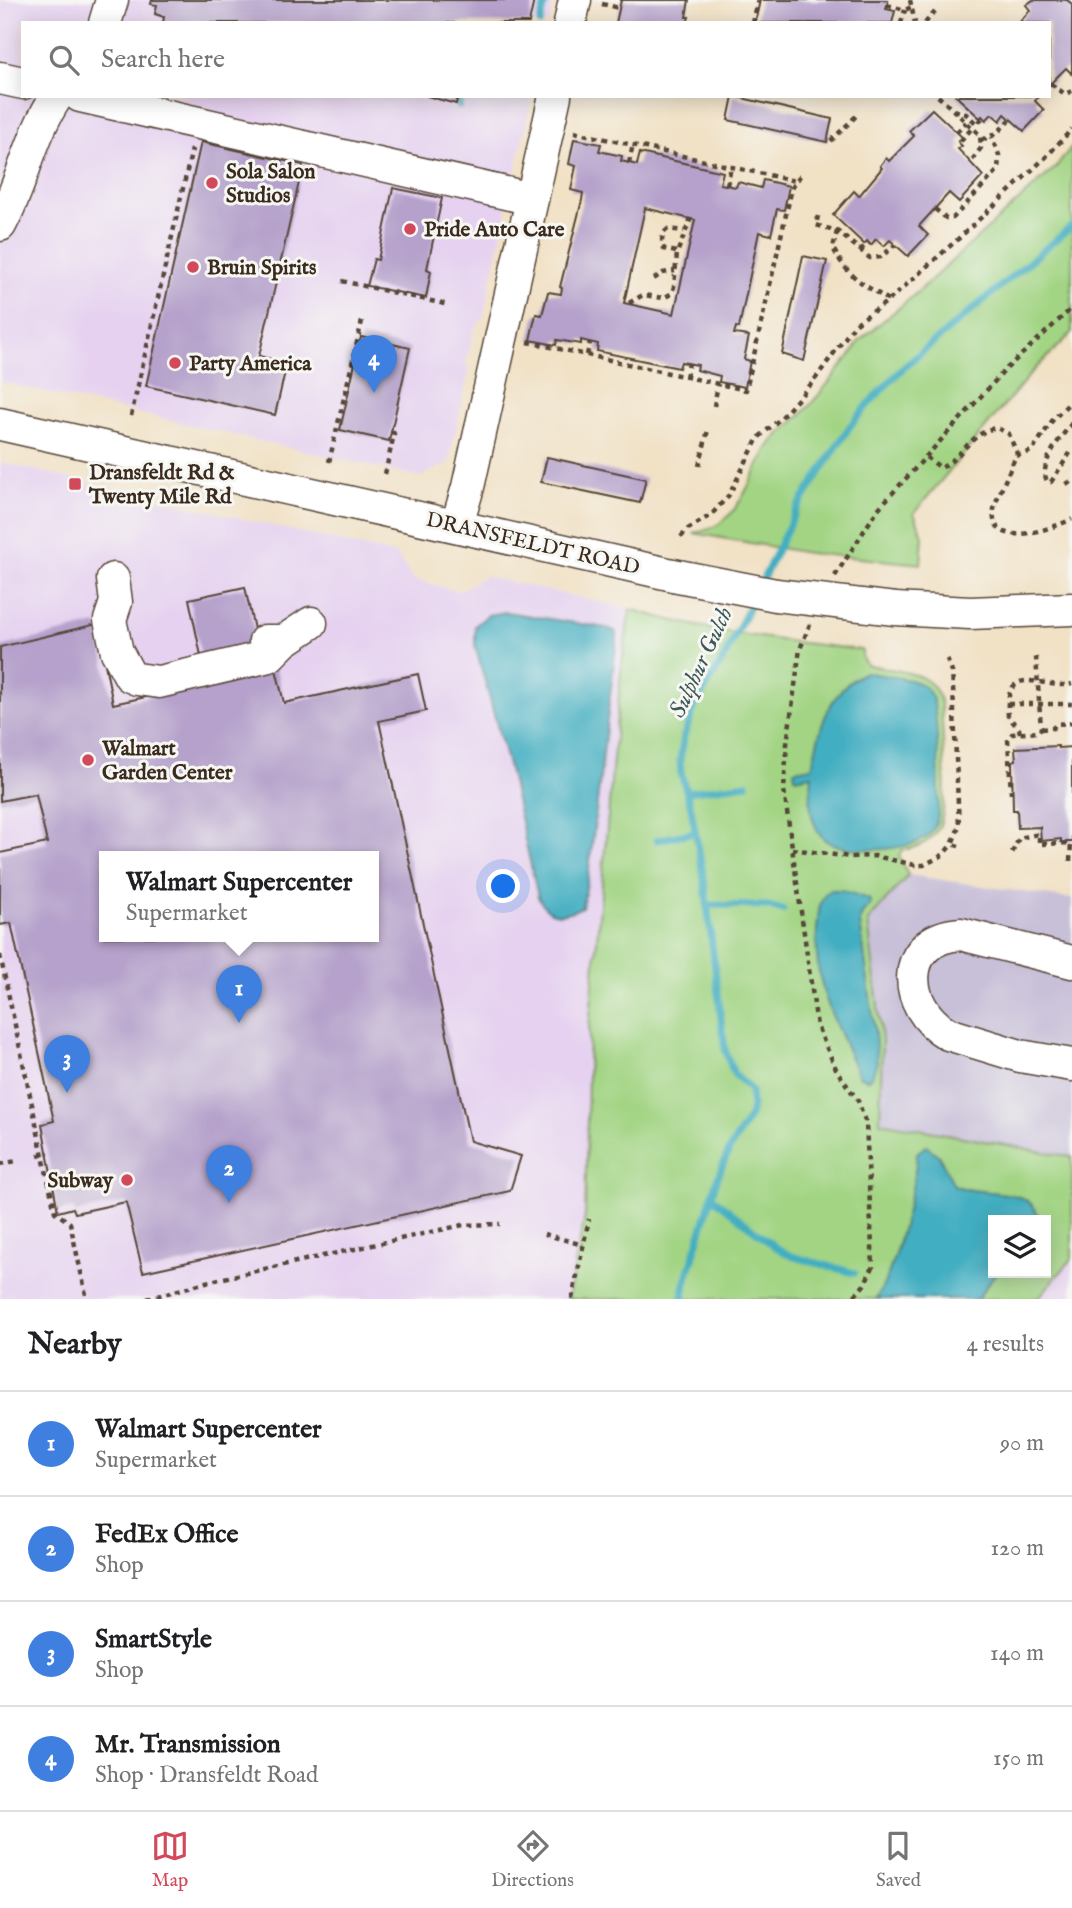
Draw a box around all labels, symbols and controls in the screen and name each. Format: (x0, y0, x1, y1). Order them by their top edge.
search box (21, 21, 1051, 98)
icon: search (45, 41, 83, 79)
text: Search here (101, 43, 225, 76)
place label: Sola Salon Studios (226, 159, 315, 210)
marker: Sola Salon Studios (204, 175, 220, 191)
place label: Pride Auto Care (424, 217, 565, 244)
marker: Pride Auto Care (402, 221, 418, 237)
place label: Bruin Spirits (207, 255, 316, 282)
marker: Bruin Spirits (185, 259, 201, 275)
pin: 4 (351, 335, 397, 393)
place label: Party America (189, 351, 312, 378)
marker: Party America (167, 355, 183, 371)
place label: Dransfeldt Rd & Twenty Mile Rd (88, 460, 235, 511)
marker: Dransfeldt Rd & Twenty Mile Rd (67, 476, 83, 492)
street label: DRANSFELDT ROAD (423, 507, 642, 582)
water label: Sulphur Gulch (663, 603, 740, 722)
place label: Walmart Garden Center (101, 736, 233, 787)
marker: Walmart Garden Center (80, 752, 96, 768)
popup (99, 851, 379, 942)
text: Walmart Supercenter (126, 866, 352, 899)
your location (486, 869, 520, 903)
text: Supermarket (126, 899, 248, 928)
pin: 1 (216, 965, 262, 1023)
pin: 3 (44, 1035, 90, 1093)
pin: 2 (206, 1145, 252, 1203)
place label: Subway (47, 1168, 114, 1195)
marker: Subway (119, 1172, 135, 1188)
map controls (988, 1215, 1051, 1278)
button: layers (988, 1215, 1051, 1278)
text: Nearby (28, 1326, 121, 1364)
text: 4 results (966, 1330, 1044, 1359)
text: Walmart Supercenter (95, 1413, 322, 1446)
text: 1 (47, 1429, 55, 1458)
text: 90 m (1000, 1429, 1044, 1458)
text: Supermarket (95, 1446, 217, 1475)
text: FedEx Office (95, 1518, 238, 1551)
text: 2 (46, 1534, 56, 1563)
text: 120 m (991, 1534, 1044, 1563)
text: Shop (95, 1551, 144, 1580)
text: SmartStyle (95, 1623, 212, 1656)
text: 3 (47, 1639, 55, 1668)
text: 140 m (990, 1639, 1044, 1668)
text: Shop (95, 1656, 144, 1685)
text: Mr. Transmission (95, 1728, 281, 1761)
text: 4 (45, 1744, 57, 1773)
text: 150 m (993, 1744, 1044, 1773)
text: Shop · Dransfeldt Road (95, 1761, 318, 1790)
tab: Map (151, 1827, 189, 1893)
tab: Directions (491, 1827, 574, 1893)
tab: Saved (876, 1827, 921, 1893)

